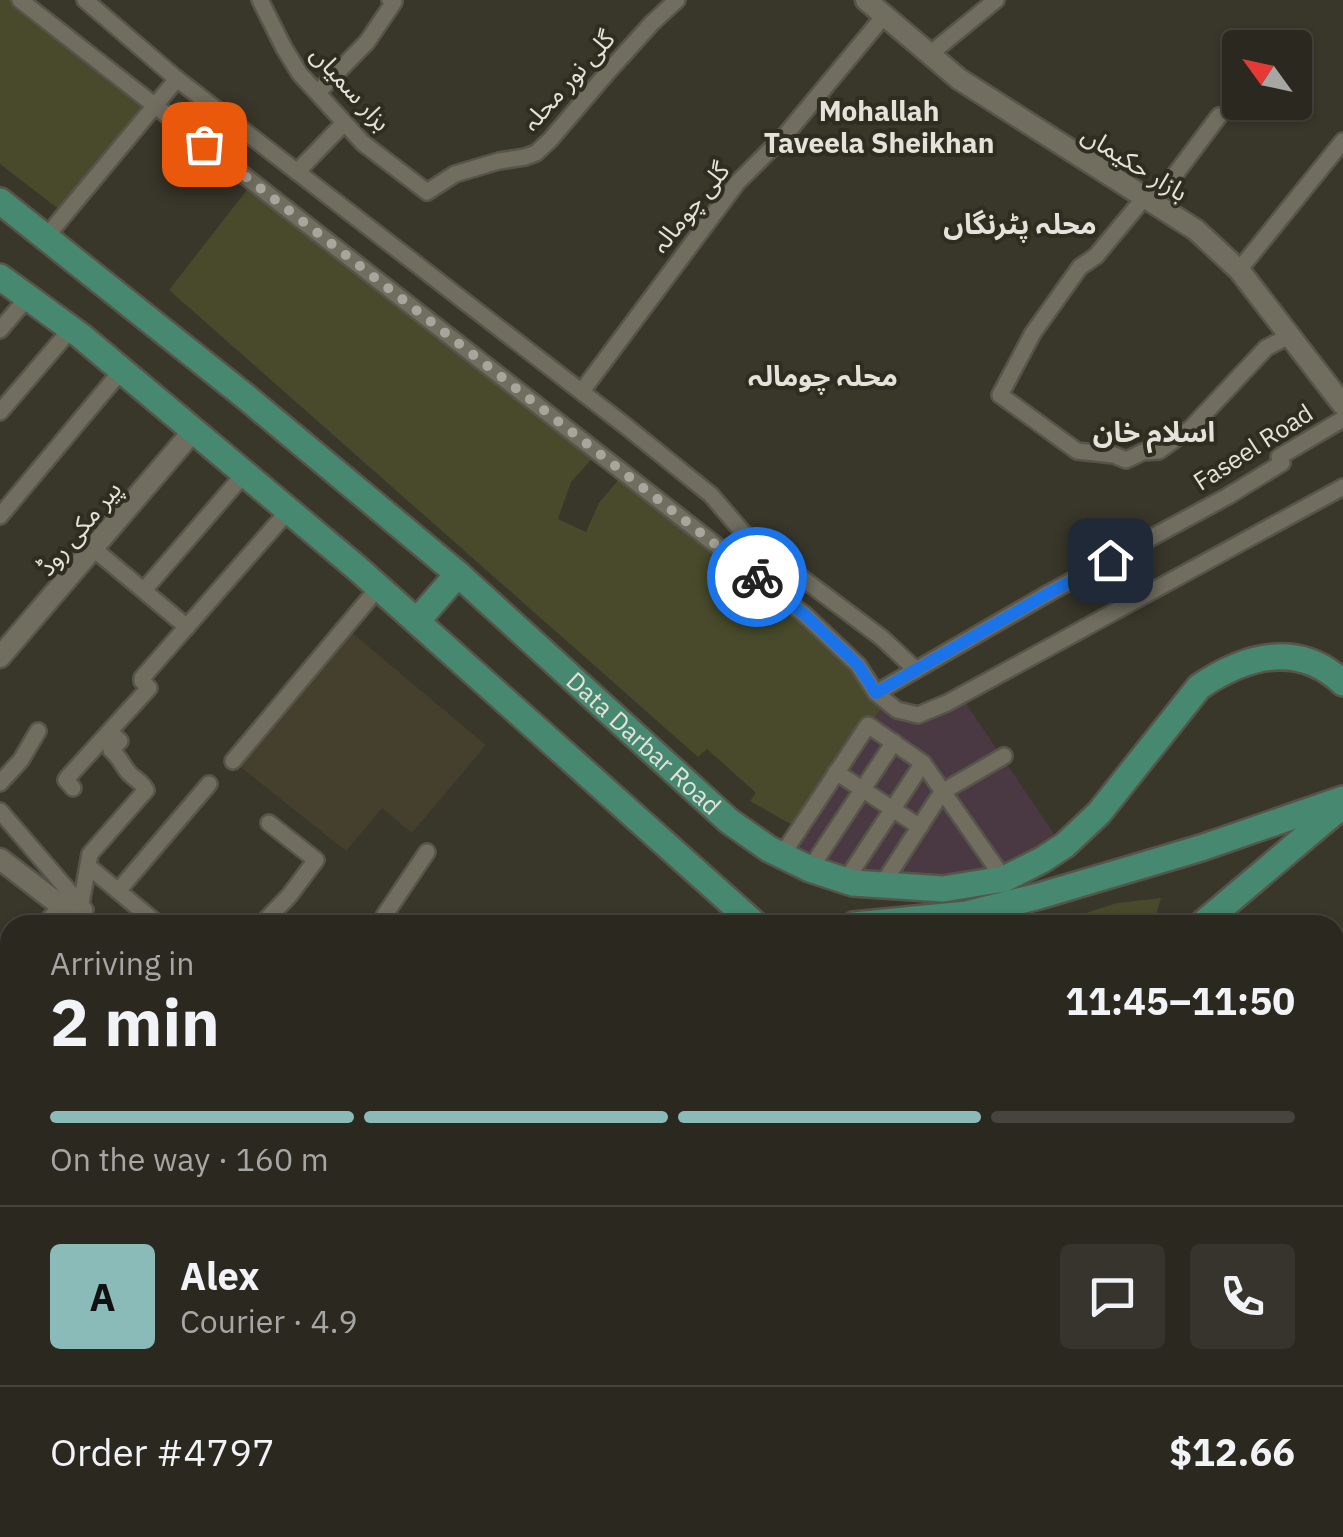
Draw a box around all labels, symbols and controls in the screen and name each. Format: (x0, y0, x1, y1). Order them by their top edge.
street label: گلی نور محلہ (514, 22, 622, 137)
north arrow (1222, 30, 1312, 120)
map controls (1222, 30, 1312, 120)
street label: بزار سمیاں (304, 38, 399, 138)
district label: Mohallah Taveela Sheikhan (764, 92, 994, 161)
pin (162, 102, 247, 187)
icon: bag (177, 117, 232, 172)
street label: بازار حکیماں (1076, 117, 1195, 208)
street label: گلی چومالہ (643, 154, 737, 259)
district label: محلہ پٹرنگاں (943, 205, 1097, 243)
district label: محلہ چومالہ (748, 357, 898, 395)
street label: Faseel Road (1187, 396, 1319, 497)
district label: اسلام خان (1093, 413, 1215, 454)
street label: پیر مکی روڈ (29, 473, 128, 582)
pin (1068, 518, 1153, 603)
courier (707, 527, 807, 627)
icon: home (1083, 533, 1138, 588)
icon: bike (730, 550, 785, 605)
street label: Data Darbar Road (560, 664, 728, 822)
text: Arriving in (50, 942, 195, 984)
text: 11:45–11:50 (1065, 976, 1295, 1025)
text: 2 min (50, 979, 220, 1064)
text: On the way · 160 m (50, 1138, 329, 1180)
button: chat (1060, 1244, 1165, 1349)
button: phone (1190, 1244, 1295, 1349)
text: Alex (180, 1251, 260, 1300)
text: A (89, 1272, 116, 1321)
text: Courier · 4.9 (180, 1300, 358, 1342)
text: Order #4797 (50, 1427, 275, 1476)
text: $12.66 (1169, 1427, 1295, 1476)

